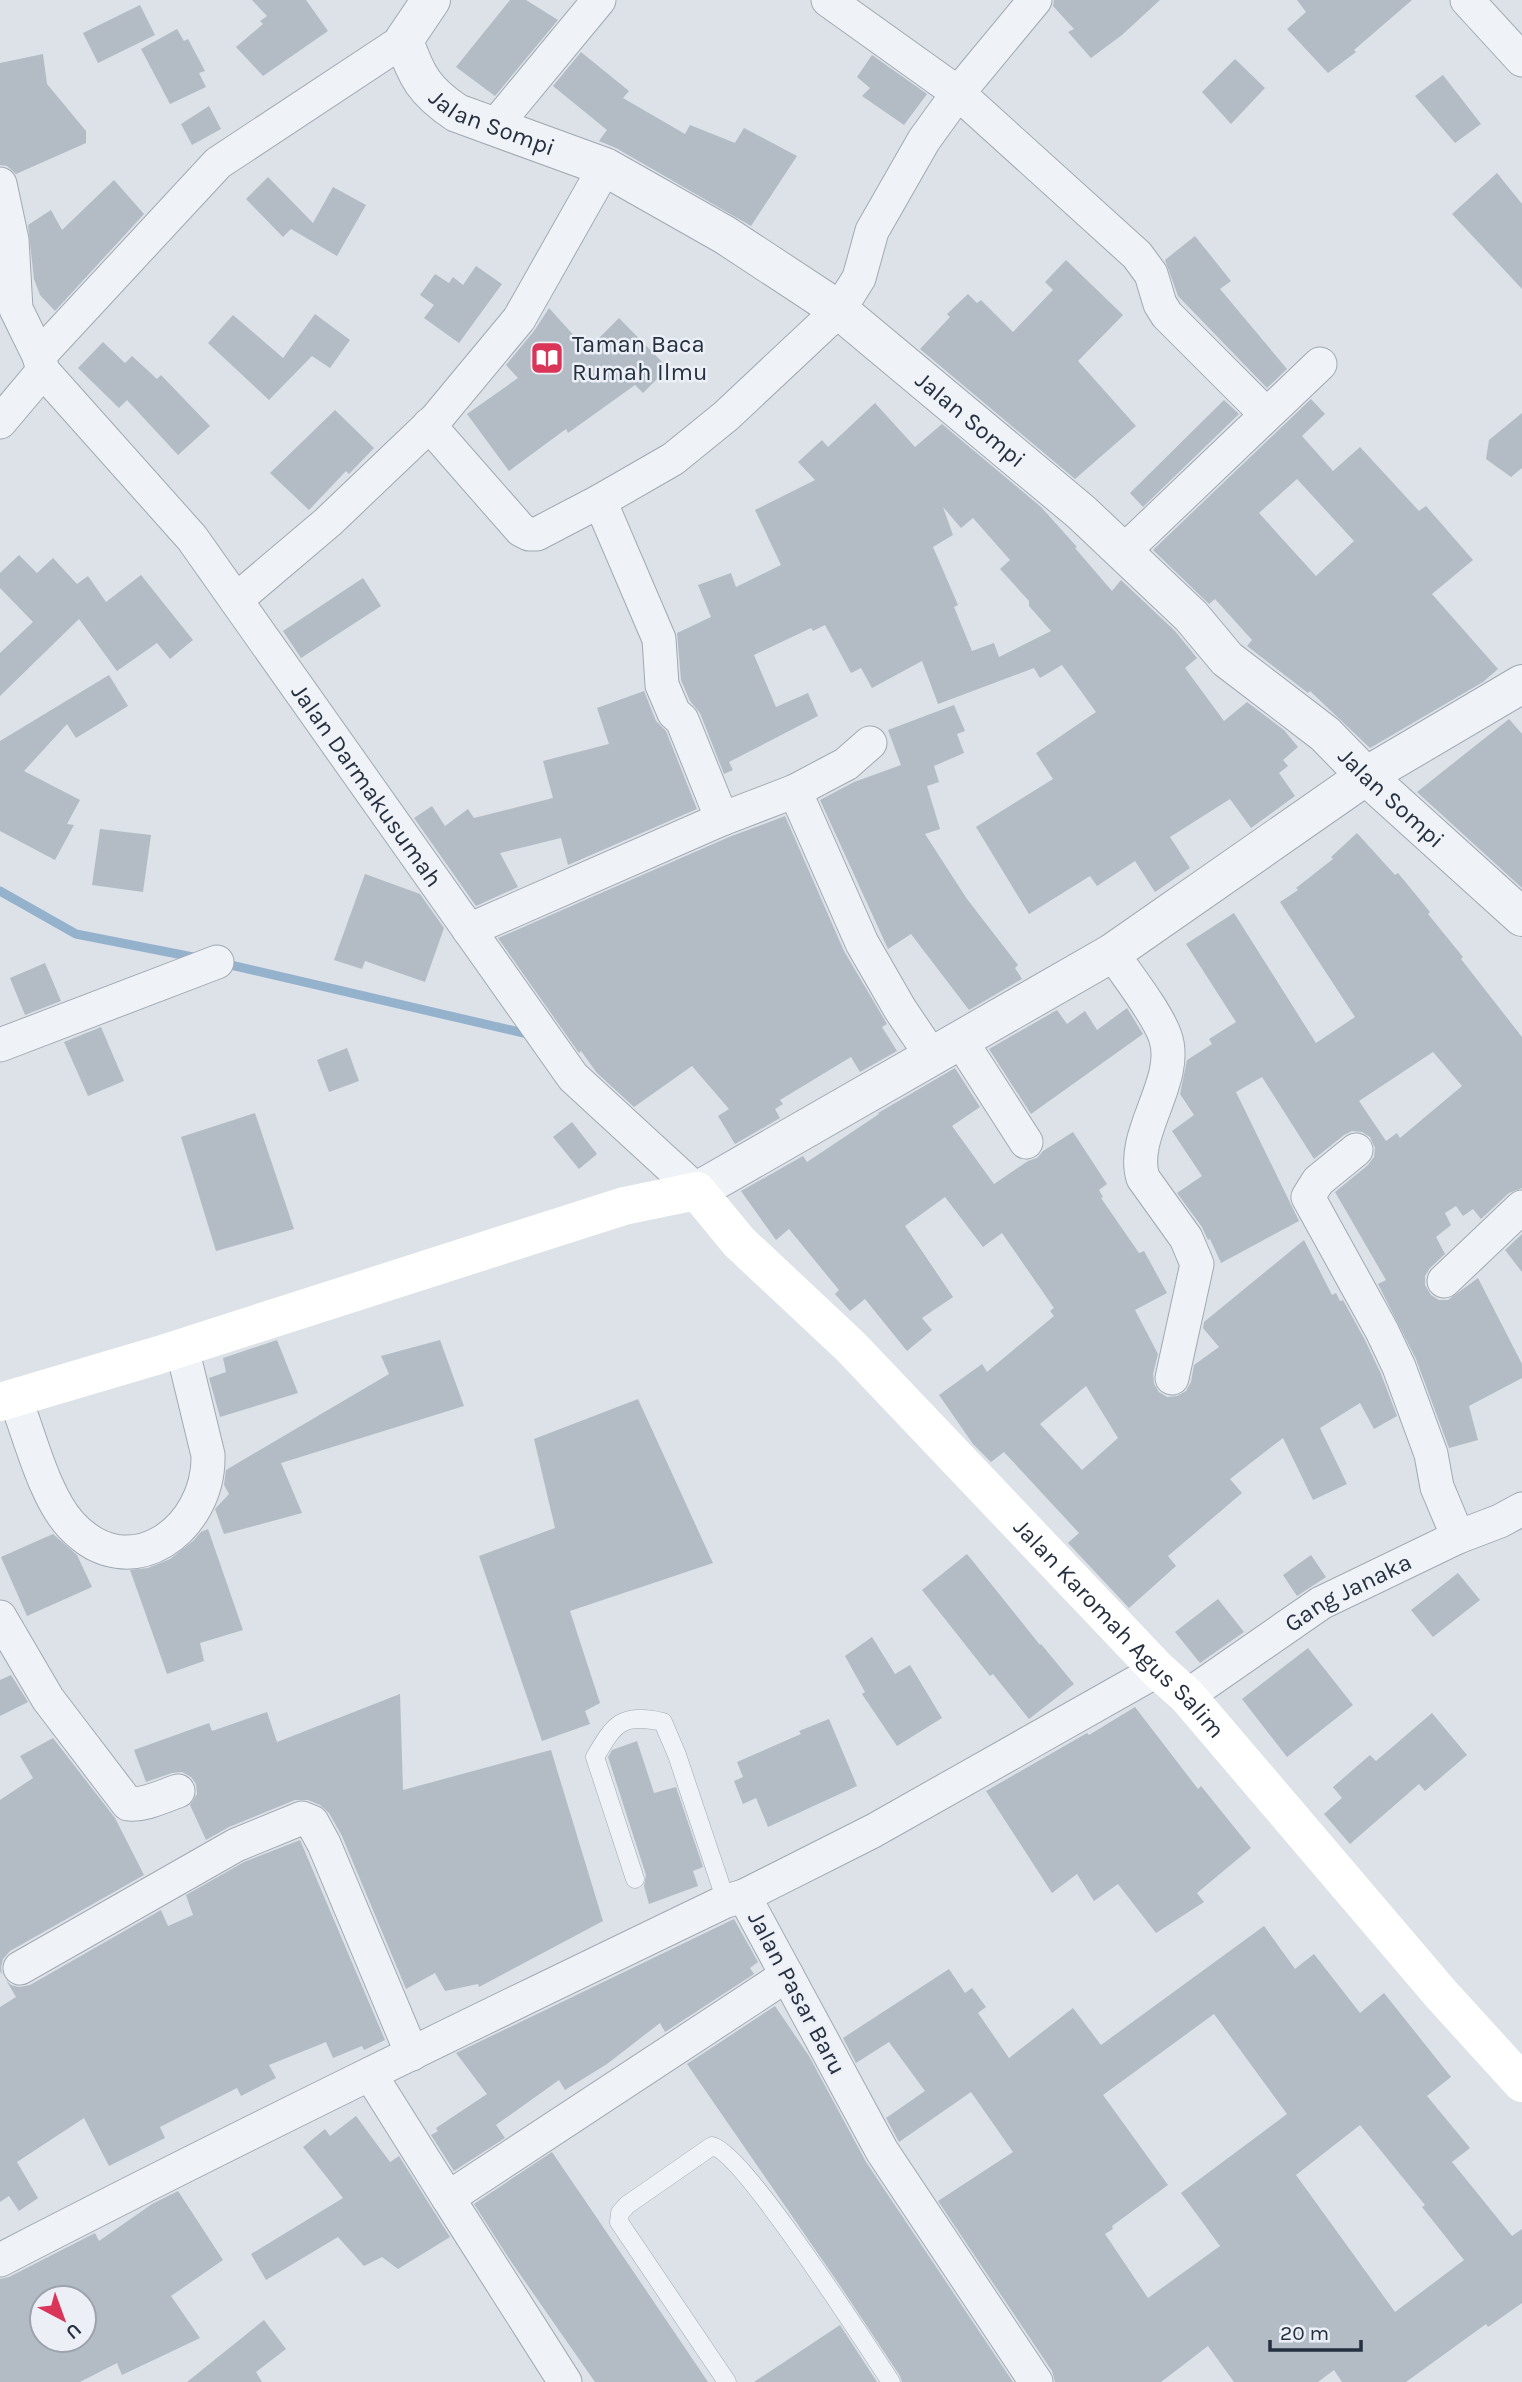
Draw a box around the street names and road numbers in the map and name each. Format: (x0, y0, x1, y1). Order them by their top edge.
street label: Jalan Sompi (423, 84, 559, 162)
street label: Jalan Sompi (910, 366, 1031, 474)
street label: Jalan Darmakusumah (286, 679, 448, 892)
street label: Jalan Sompi (1332, 742, 1450, 854)
street label: Jalan Karomah Agus Salim (1008, 1513, 1231, 1744)
street label: Gang Janaka (1279, 1548, 1416, 1638)
street label: Jalan Pasar Baru (742, 1906, 852, 2080)

